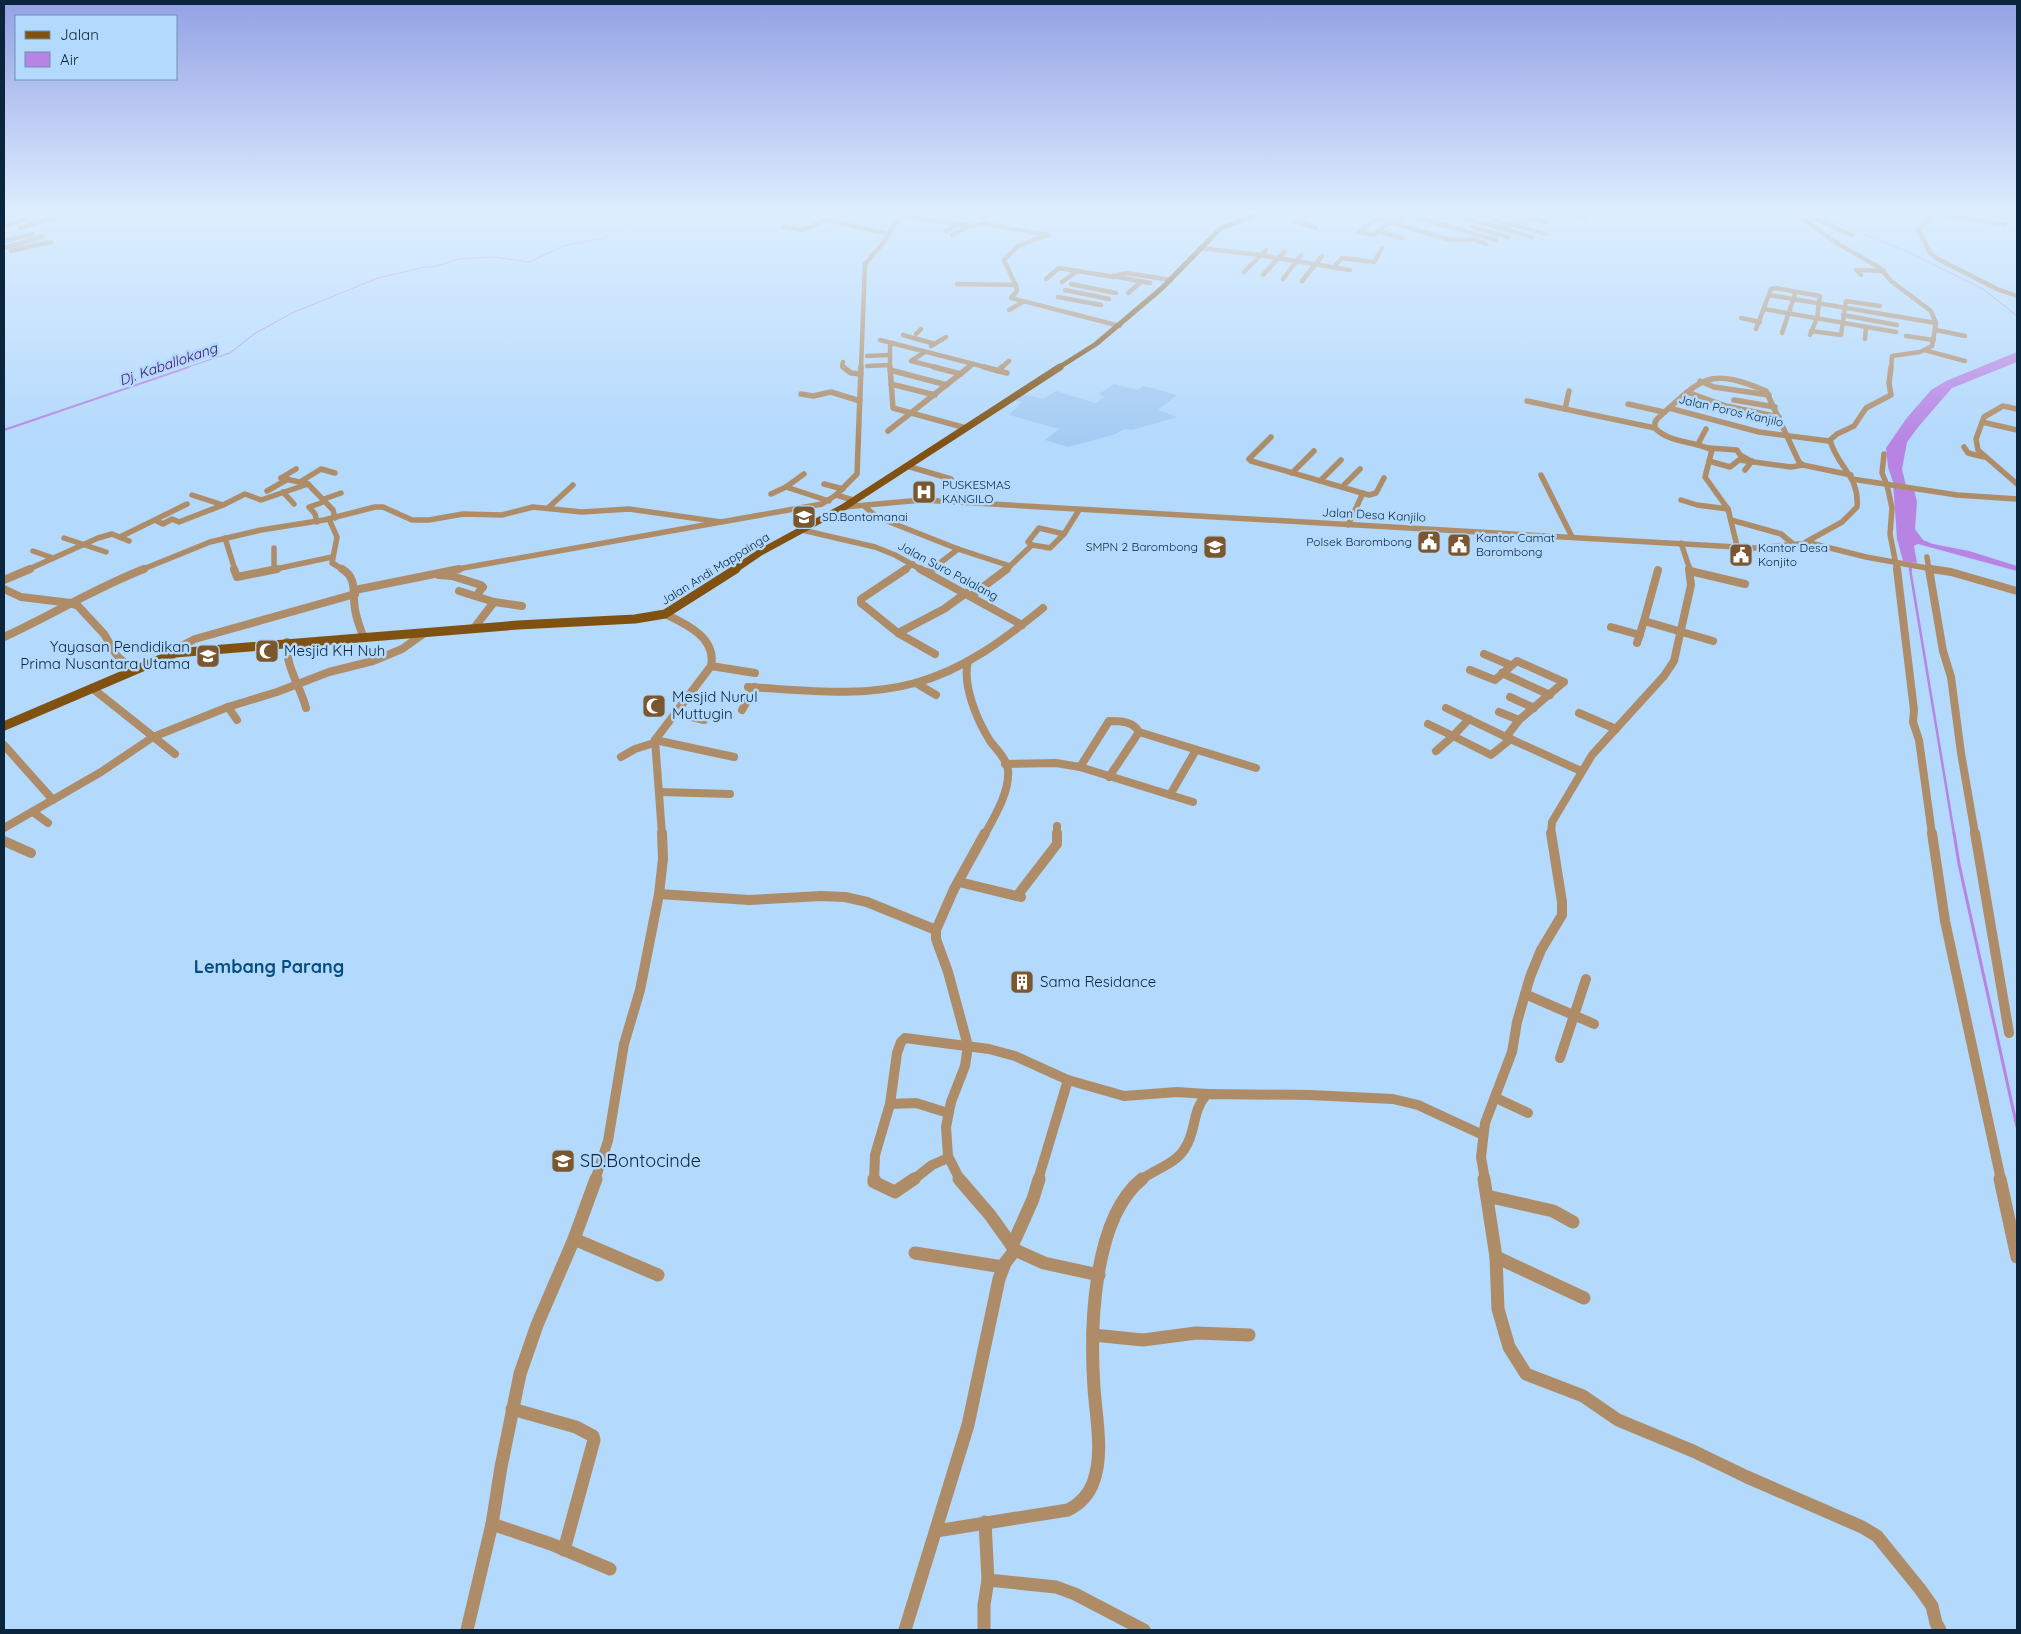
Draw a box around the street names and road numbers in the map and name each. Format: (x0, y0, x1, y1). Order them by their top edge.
street label: Jalan Poros Kanjilo (1677, 391, 1785, 430)
street label: Jalan Desa Kanjilo (1322, 504, 1426, 525)
street label: Jalan Andi Mappainga (658, 529, 772, 608)
street label: Jalan Suro Palalang (895, 538, 1001, 603)

